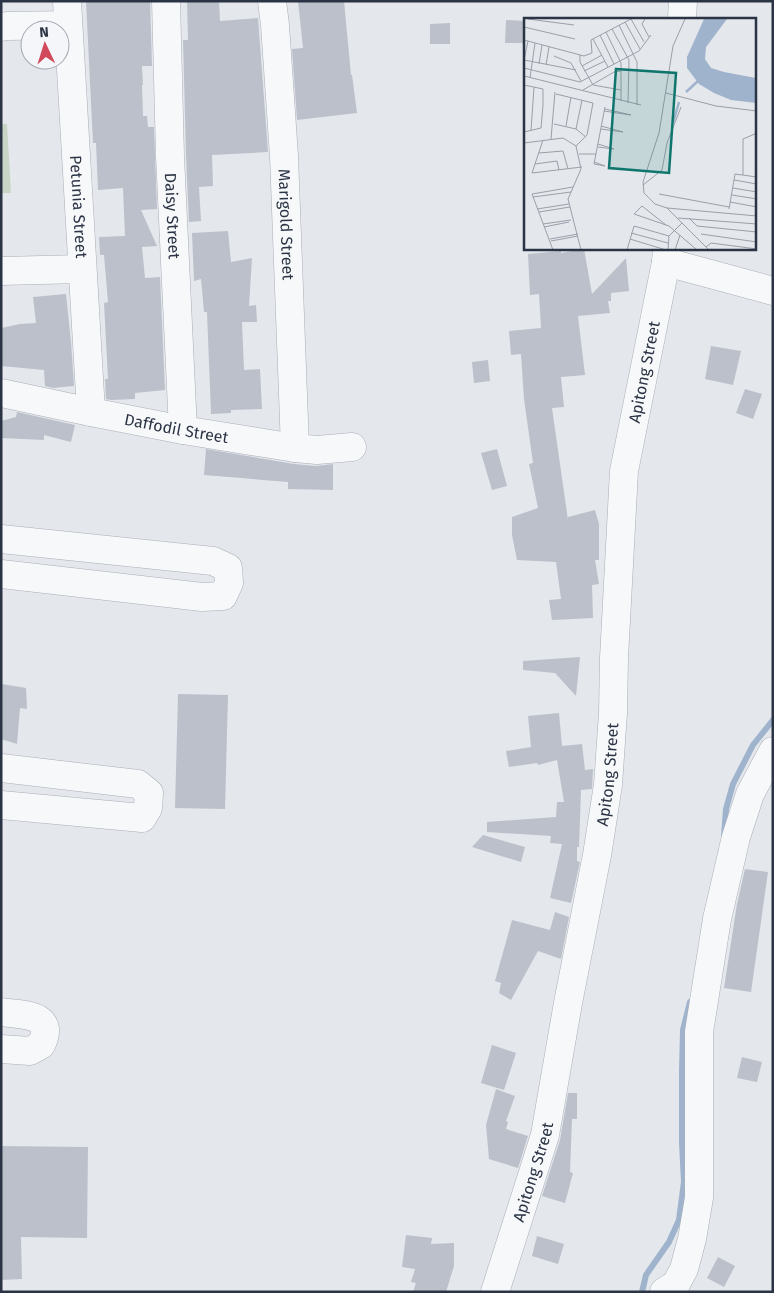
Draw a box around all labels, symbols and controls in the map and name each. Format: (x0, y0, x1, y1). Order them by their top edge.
inset map (524, 18, 756, 250)
north arrow (20, 20, 70, 70)
text: N (39, 24, 49, 41)
street label: Petunia Street (67, 155, 92, 259)
street label: Marigold Street (275, 169, 298, 281)
street label: Daisy Street (161, 172, 184, 260)
street label: Apitong Street (624, 319, 663, 424)
street label: Daffodil Street (123, 409, 230, 447)
street label: Apitong Street (592, 722, 622, 827)
street label: Apitong Street (508, 1120, 557, 1224)

